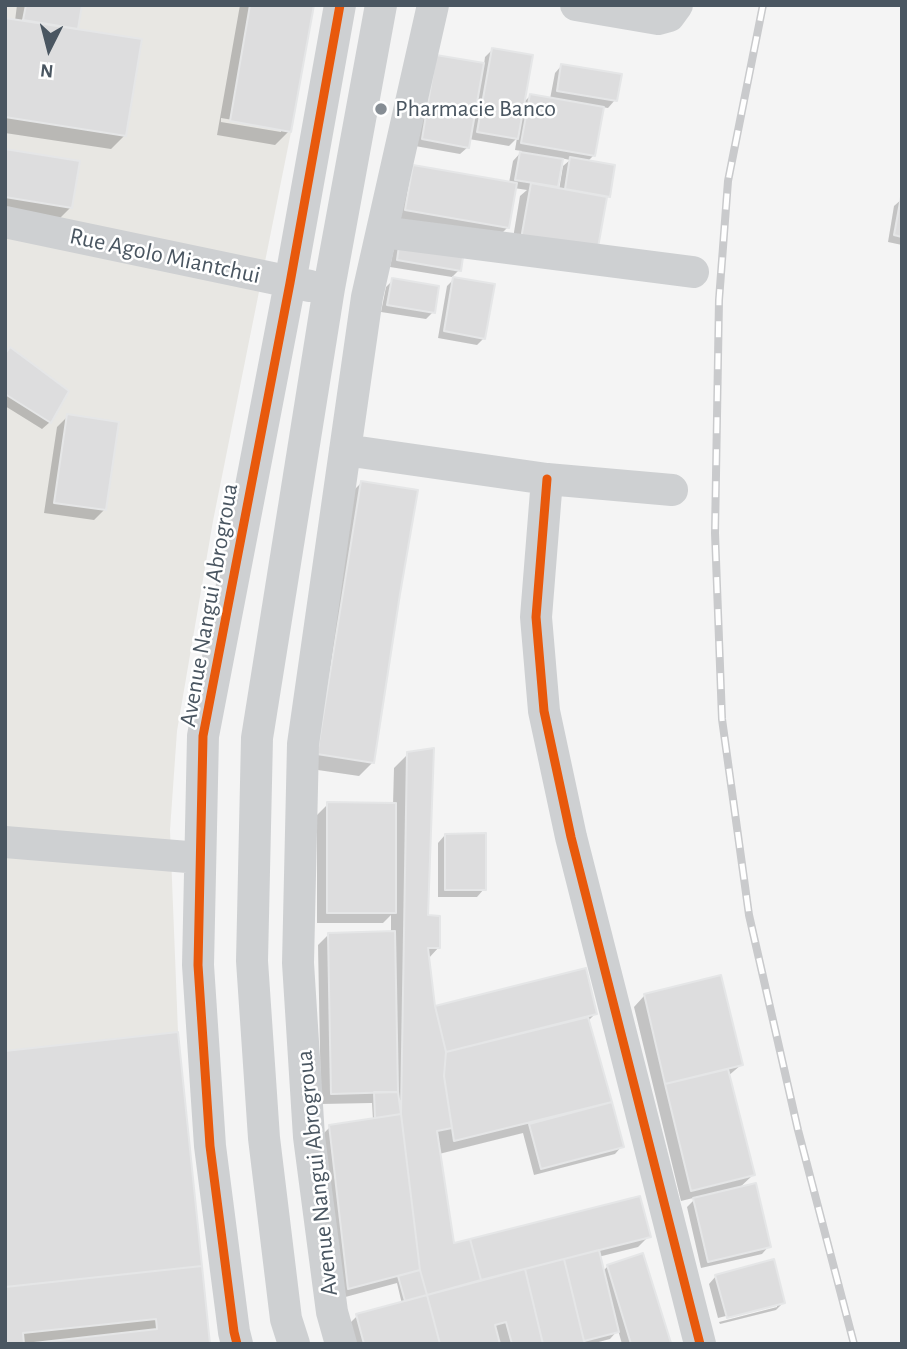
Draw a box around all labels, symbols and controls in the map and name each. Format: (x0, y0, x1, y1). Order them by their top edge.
north arrow (14, 14, 84, 84)
text: N (39, 60, 54, 81)
place label: Pharmacie Banco (395, 95, 556, 123)
marker: Pharmacie Banco (373, 101, 389, 117)
street label: Rue Agolo Miantchui (67, 222, 263, 290)
street label: Avenue Nangui Abrogroua (173, 481, 245, 729)
street label: Avenue Nangui Abrogroua (290, 1049, 344, 1297)

